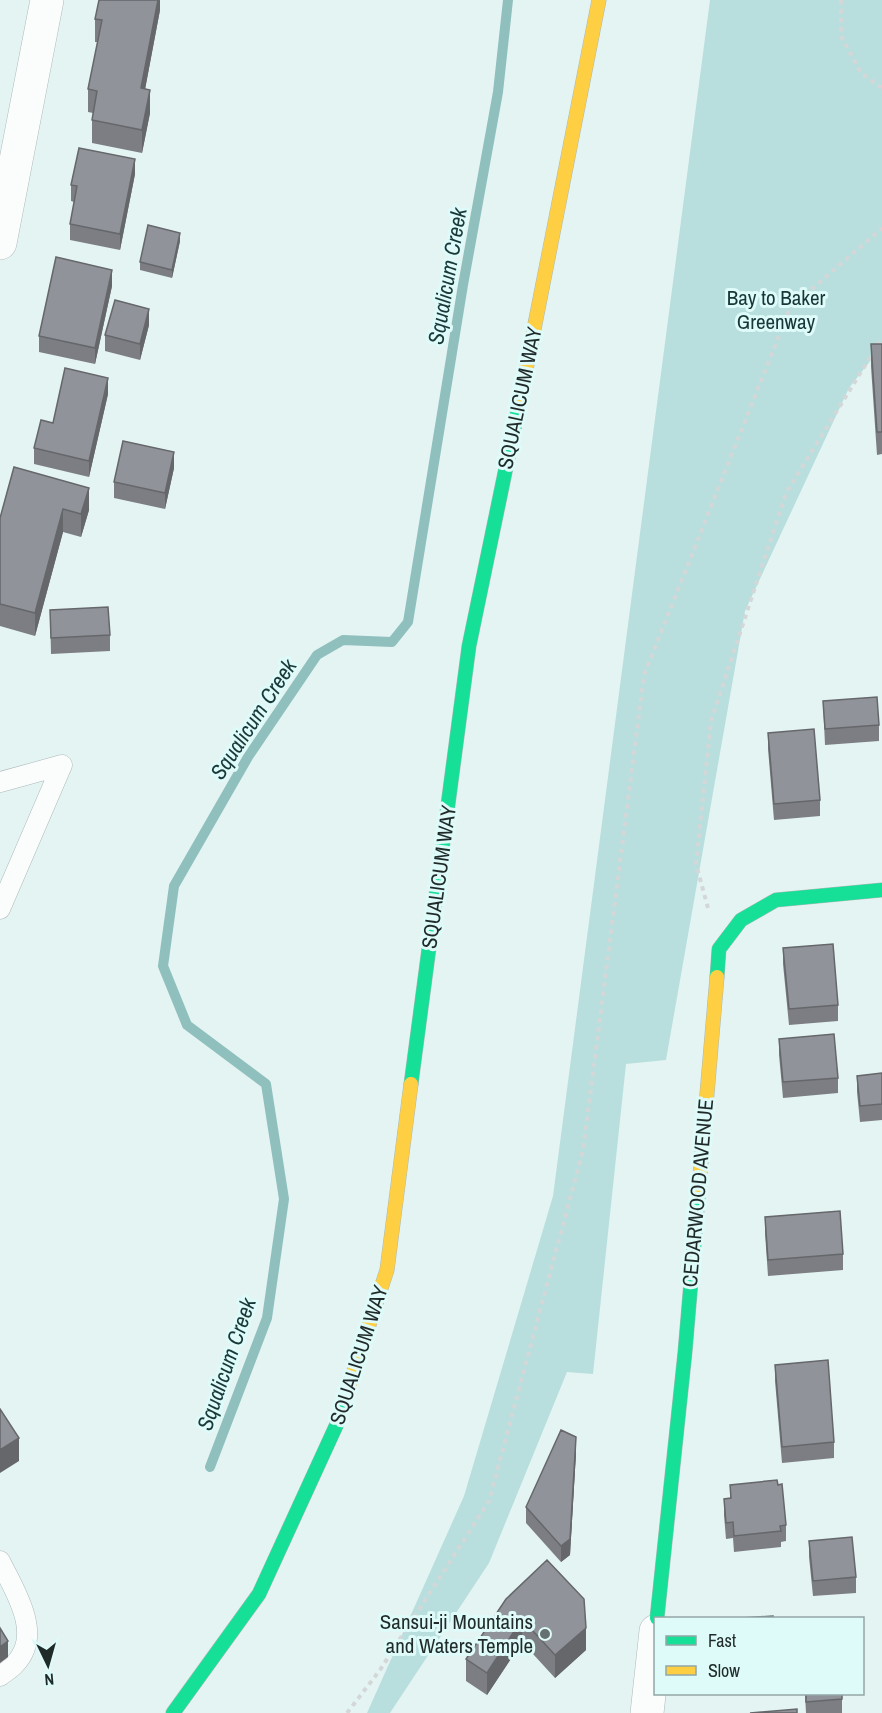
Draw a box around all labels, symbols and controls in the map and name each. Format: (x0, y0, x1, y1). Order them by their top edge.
water label: Squalicum Creek (420, 204, 474, 347)
park label: Bay to Baker Greenway (727, 283, 826, 336)
street label: SQUALICUM WAY (490, 324, 549, 472)
water label: Squalicum Creek (203, 652, 304, 785)
street label: SQUALICUM WAY (414, 803, 463, 951)
street label: CEDARWOOD AVENUE (675, 1098, 720, 1288)
street label: SQUALICUM WAY (322, 1281, 395, 1428)
water label: Squalicum Creek (189, 1293, 263, 1434)
place label: Sansui-ji Mountains and Waters Temple (380, 1607, 533, 1660)
legend (654, 1617, 864, 1695)
marker: Sansui-ji Mountains and Waters Temple (538, 1627, 552, 1641)
text: Fast (708, 1628, 736, 1653)
north arrow (18, 1635, 78, 1695)
text: Slow (708, 1658, 740, 1683)
text: N (44, 1669, 55, 1691)

